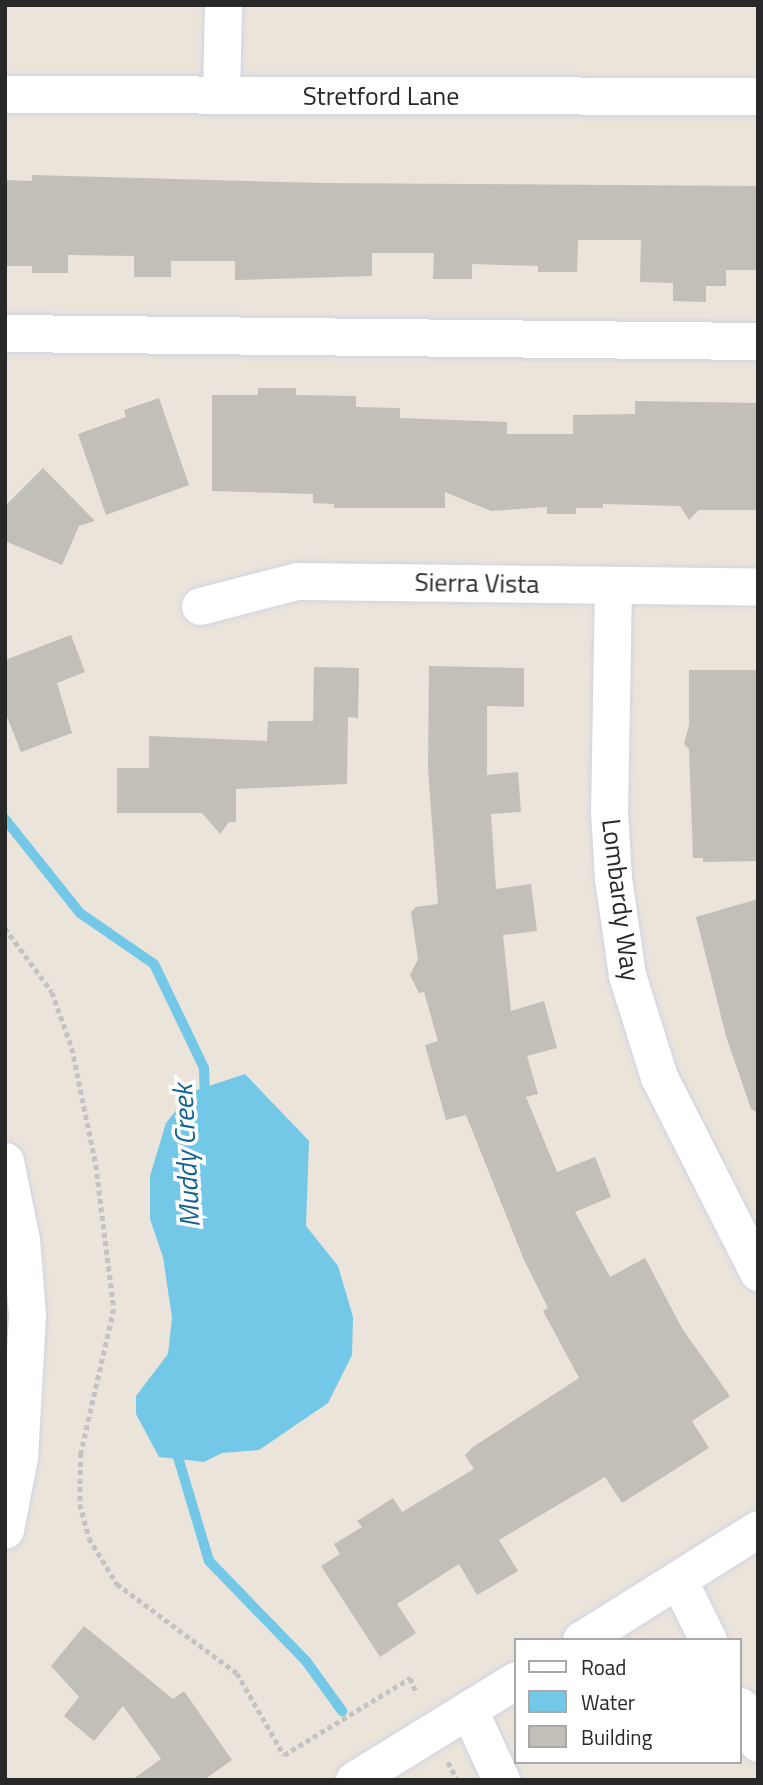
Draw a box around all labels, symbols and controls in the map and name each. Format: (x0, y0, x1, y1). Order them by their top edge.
street label: Stretford Lane (303, 80, 459, 112)
street label: Sierra Vista (414, 566, 540, 600)
street label: Lombardy Way (596, 817, 646, 983)
water label: Muddy Creek (165, 1083, 207, 1229)
legend (514, 1638, 742, 1764)
text: Road (581, 1651, 626, 1683)
text: Water (581, 1686, 635, 1718)
text: Building (581, 1721, 652, 1753)

